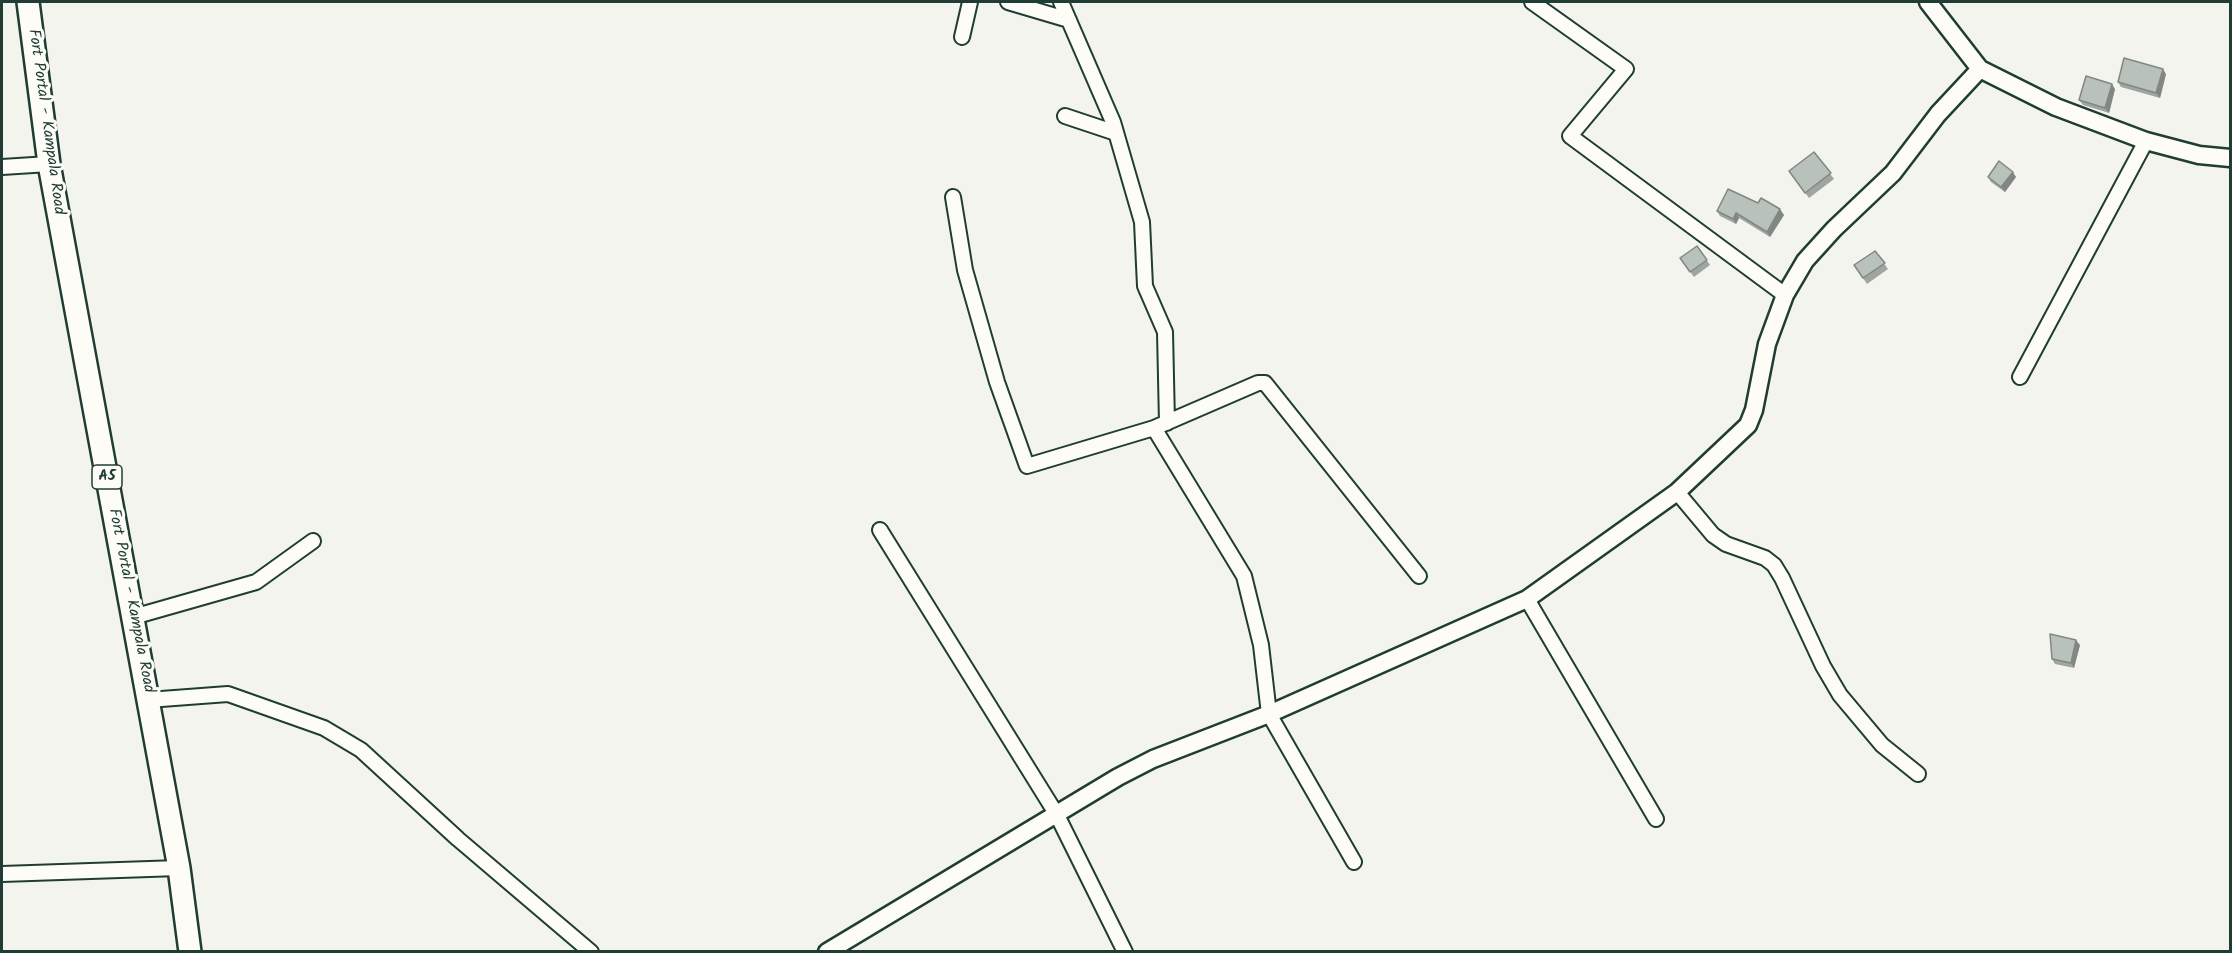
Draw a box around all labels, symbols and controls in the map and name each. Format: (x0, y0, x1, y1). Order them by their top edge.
street label: Fort Portal - Kampala Road (22, 28, 68, 216)
road number: A5 (92, 465, 122, 489)
street label: Fort Portal - Kampala Road (103, 507, 157, 695)

